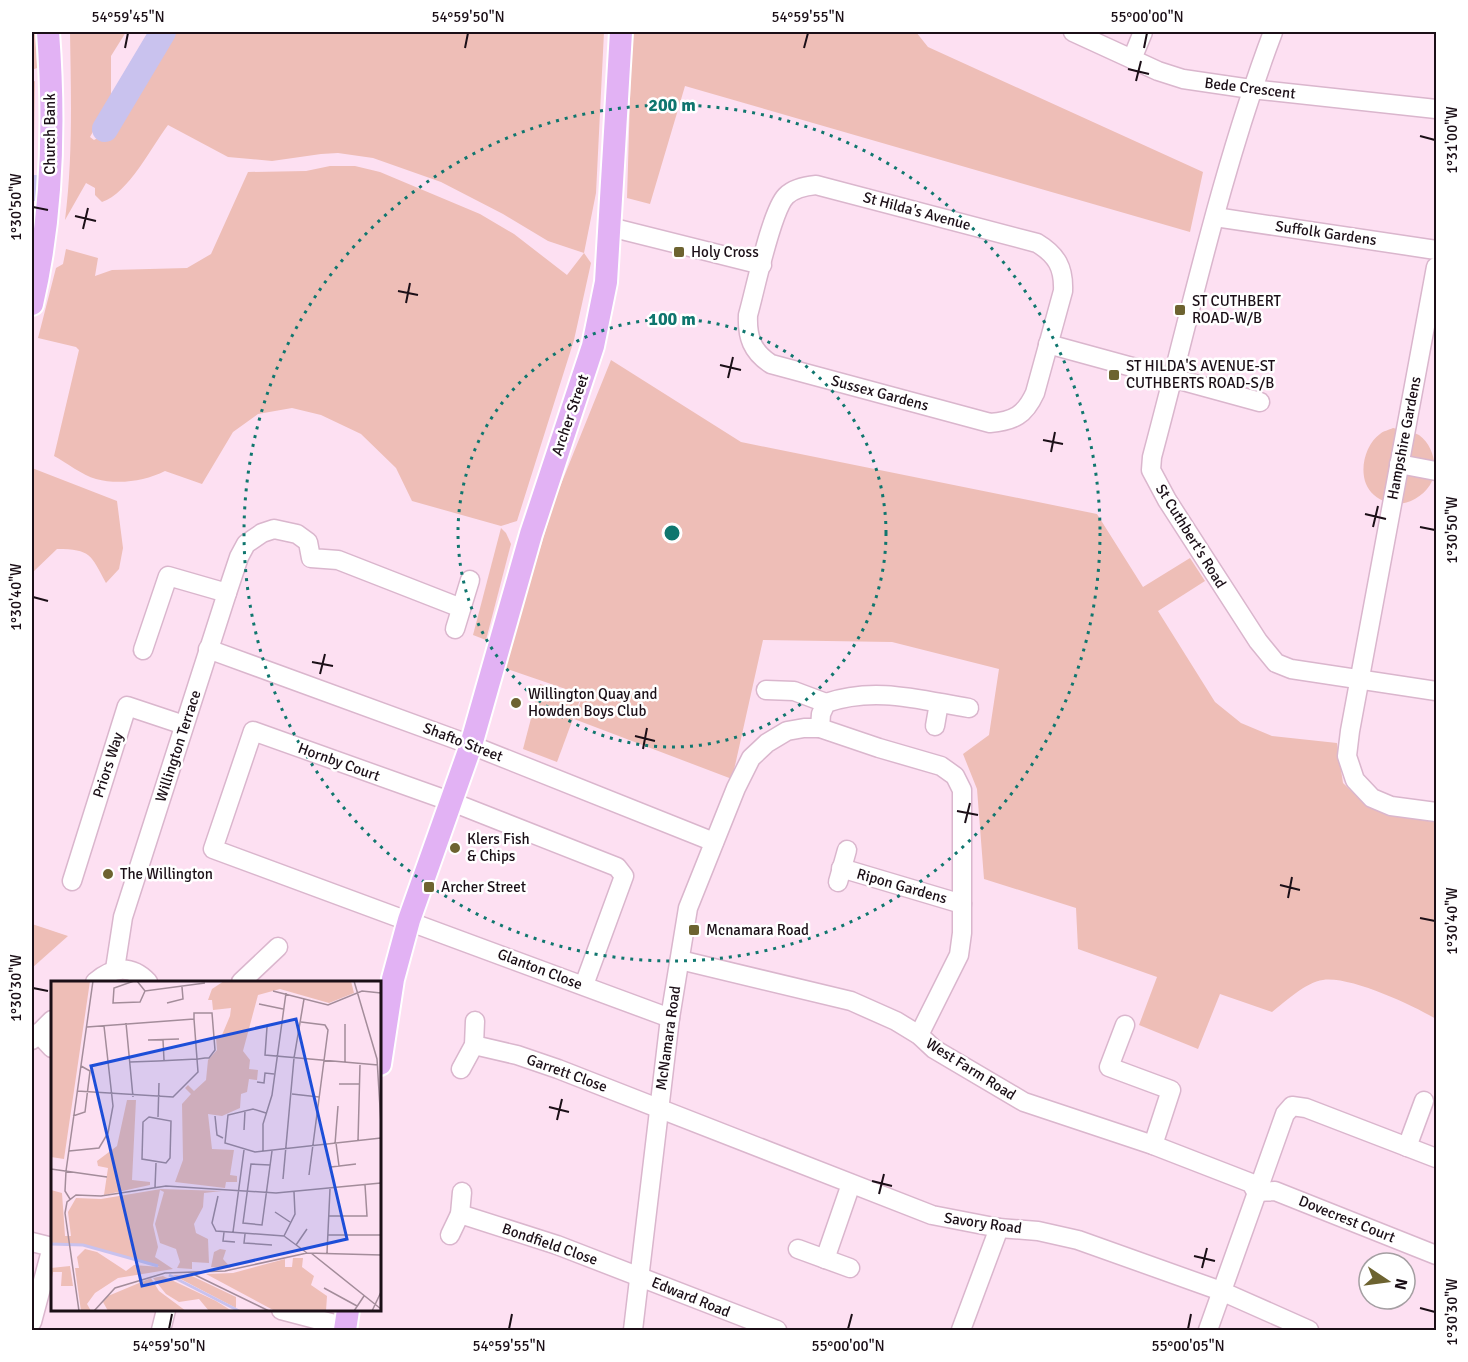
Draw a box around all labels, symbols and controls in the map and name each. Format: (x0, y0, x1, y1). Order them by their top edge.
text: 54°59'45"N (91, 8, 165, 26)
text: 54°59'50"N (431, 8, 505, 26)
text: 54°59'55"N (771, 8, 845, 26)
text: 55°00'00"N (1110, 8, 1184, 26)
street label: Bede Crescent (1203, 73, 1297, 103)
street label: Church Bank (41, 93, 59, 175)
text: 200 m (648, 94, 696, 116)
text: 1°31'00"W (1443, 106, 1461, 174)
text: 1°30'50"W (7, 173, 25, 241)
street label: St Hilda's Avenue (861, 188, 973, 234)
street label: Suffolk Gardens (1274, 217, 1378, 249)
place label: Holy Cross (691, 243, 759, 261)
marker: Holy Cross (672, 245, 686, 259)
place label: ST CUTHBERT ROAD-W/B (1192, 292, 1282, 327)
marker: ST CUTHBERT ROAD-W/B (1173, 303, 1187, 317)
text: 100 m (648, 308, 696, 330)
place label: ST HILDA'S AVENUE-ST CUTHBERTS ROAD-S/B (1126, 357, 1276, 392)
marker: ST HILDA'S AVENUE-ST CUTHBERTS ROAD-S/B (1107, 368, 1121, 382)
street label: Sussex Gardens (829, 371, 931, 415)
street label: Archer Street (548, 372, 592, 458)
street label: Hampshire Gardens (1383, 374, 1425, 501)
street label: St Cuthbert's Road (1152, 481, 1230, 591)
text: 1°30'50"W (1443, 496, 1461, 564)
centre of rings (662, 523, 682, 543)
text: 1°30'40"W (7, 563, 25, 631)
place label: Willington Quay and Howden Boys Club (528, 685, 657, 720)
street label: Willington Terrace (151, 688, 205, 804)
marker: Willington Quay and Howden Boys Club (509, 696, 523, 710)
street label: Shafto Street (421, 719, 505, 765)
street label: Priors Way (89, 730, 127, 800)
street label: Hornby Court (296, 739, 382, 785)
place label: Klers Fish & Chips (467, 830, 530, 865)
marker: Klers Fish & Chips (448, 841, 462, 855)
place label: The Willington (120, 865, 213, 883)
street label: Ripon Gardens (855, 865, 950, 908)
marker: The Willington (101, 867, 115, 881)
place label: Archer Street (441, 878, 526, 896)
marker: Archer Street (422, 880, 436, 894)
text: 1°30'40"W (1443, 887, 1461, 955)
place label: Mcnamara Road (706, 921, 809, 939)
marker: Mcnamara Road (687, 923, 701, 937)
street label: Glanton Close (495, 945, 585, 993)
text: 1°30'30"W (7, 954, 25, 1022)
inset map (51, 981, 381, 1311)
street label: McNamara Road (652, 985, 684, 1091)
street label: West Farm Road (923, 1034, 1019, 1104)
street label: Garrett Close (524, 1050, 610, 1096)
street label: Dovecrest Court (1296, 1191, 1398, 1247)
street label: Savory Road (943, 1209, 1023, 1237)
street label: Bondfield Close (500, 1219, 600, 1269)
north arrow (1357, 1251, 1417, 1311)
street label: Edward Road (649, 1273, 733, 1321)
text: N (1390, 1276, 1412, 1292)
text: 1°30'30"W (1443, 1278, 1461, 1346)
text: 54°59'50"N (132, 1337, 206, 1355)
text: 54°59'55"N (472, 1337, 546, 1355)
text: 55°00'00"N (811, 1337, 885, 1355)
text: 55°00'05"N (1151, 1337, 1225, 1355)

